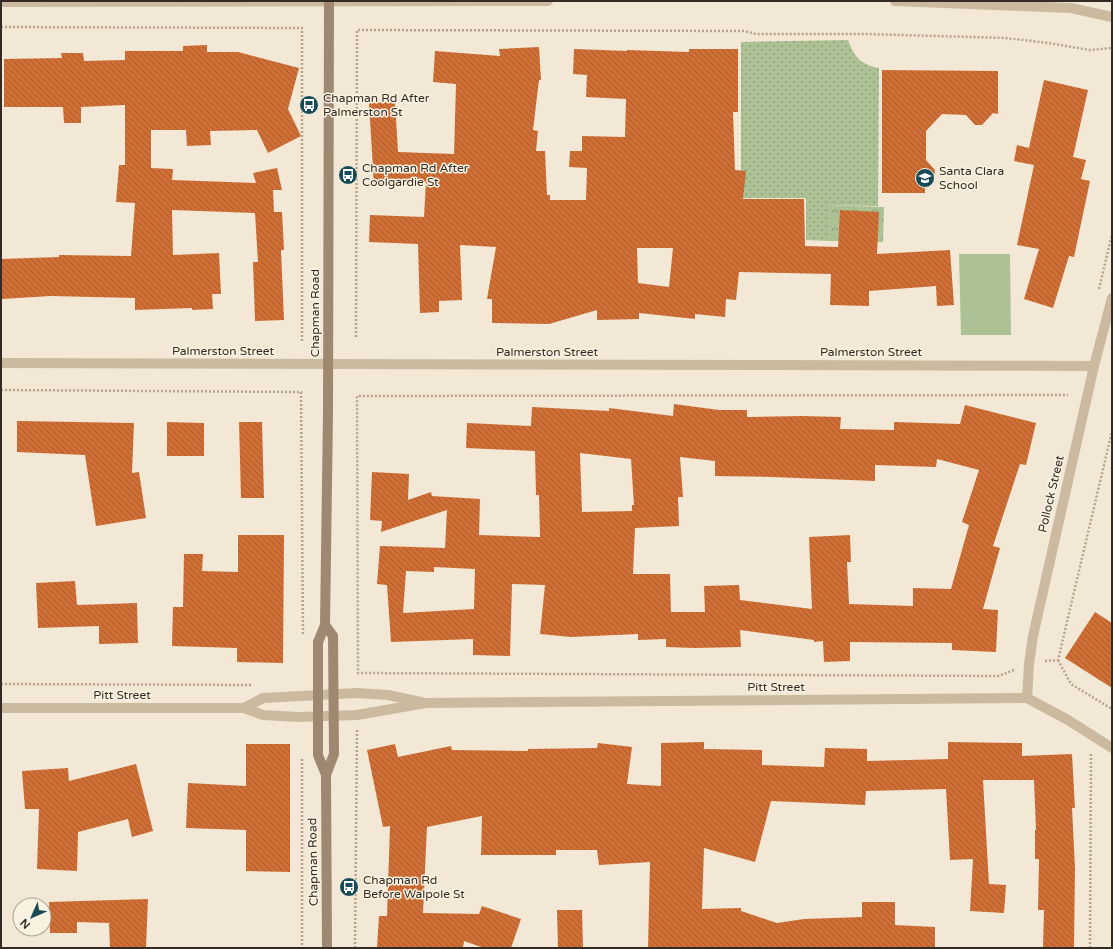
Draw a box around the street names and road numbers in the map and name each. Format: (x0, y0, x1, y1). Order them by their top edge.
street label: Chapman Road (308, 269, 322, 357)
street label: Palmerston Street (172, 344, 274, 358)
street label: Palmerston Street (496, 345, 598, 359)
street label: Palmerston Street (820, 345, 922, 359)
street label: Pollock Street (1035, 454, 1067, 534)
street label: Pitt Street (747, 680, 805, 694)
street label: Pitt Street (93, 688, 151, 702)
street label: Chapman Road (305, 818, 321, 906)

